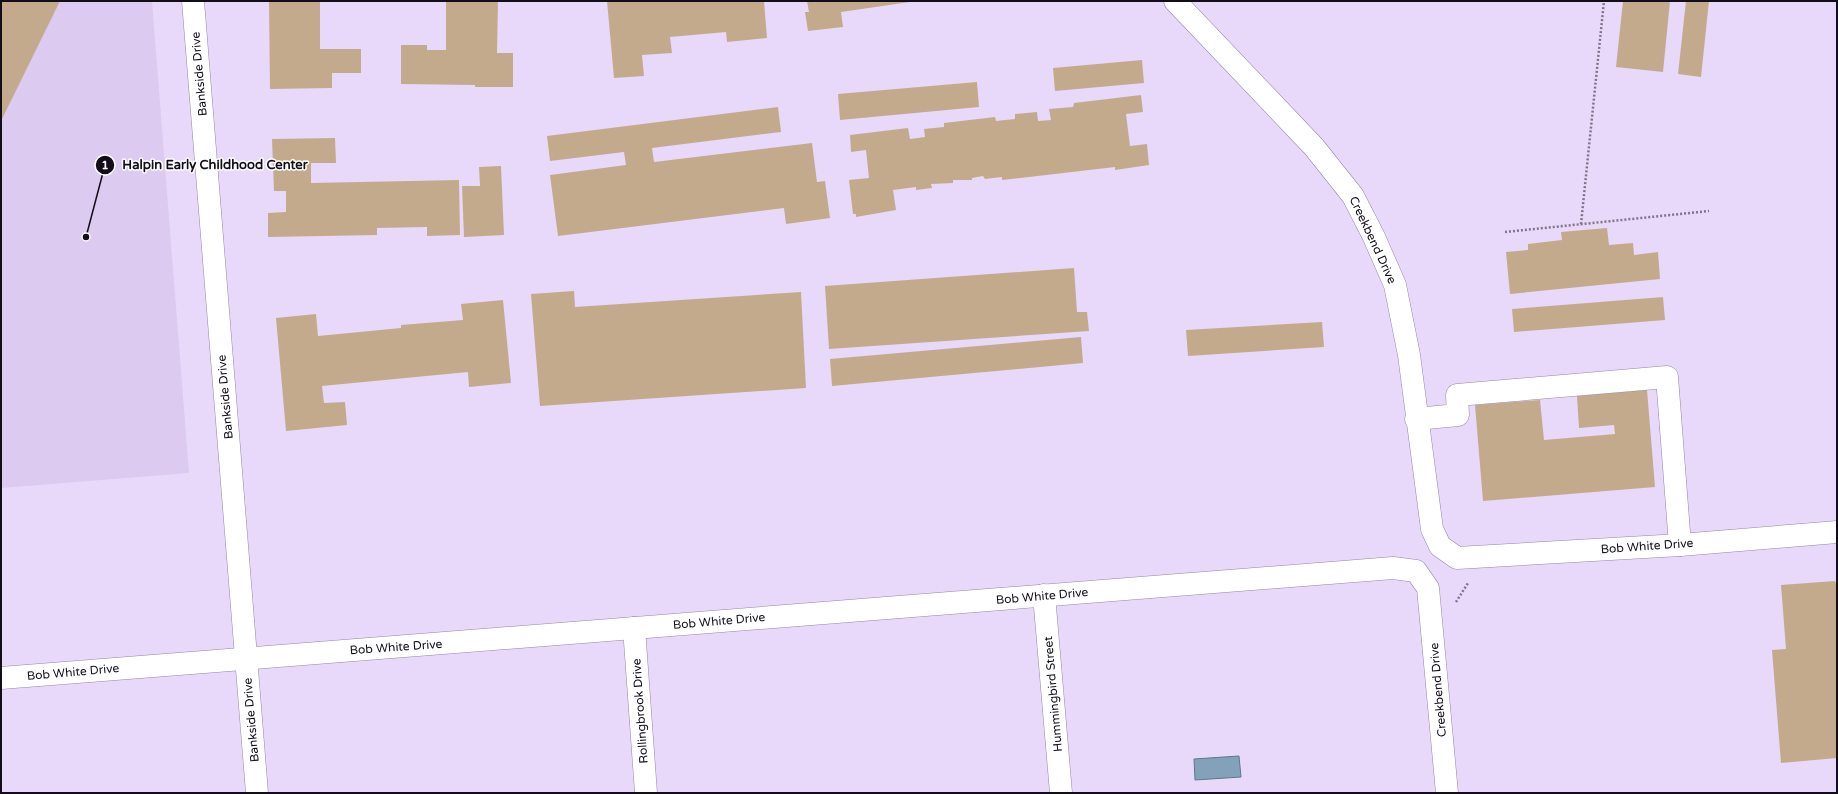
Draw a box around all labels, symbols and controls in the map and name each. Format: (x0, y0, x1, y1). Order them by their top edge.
street label: Bankside Drive (188, 31, 210, 117)
callout: Halpin Early Childhood Center (95, 152, 316, 177)
text: Halpin Early Childhood Center (122, 157, 309, 173)
text: 1 (101, 158, 109, 172)
street label: Creekbend Drive (1347, 194, 1399, 286)
street label: Bankside Drive (214, 354, 236, 440)
street label: Bob White Drive (1600, 536, 1694, 556)
street label: Bob White Drive (995, 585, 1089, 607)
street label: Bob White Drive (672, 610, 766, 632)
street label: Hummingbird Street (1041, 635, 1065, 752)
street label: Bob White Drive (349, 637, 443, 657)
street label: Creekbend Drive (1427, 642, 1449, 738)
street label: Rollingbrook Drive (629, 658, 651, 764)
street label: Bob White Drive (26, 661, 120, 683)
street label: Bankside Drive (240, 677, 262, 763)

